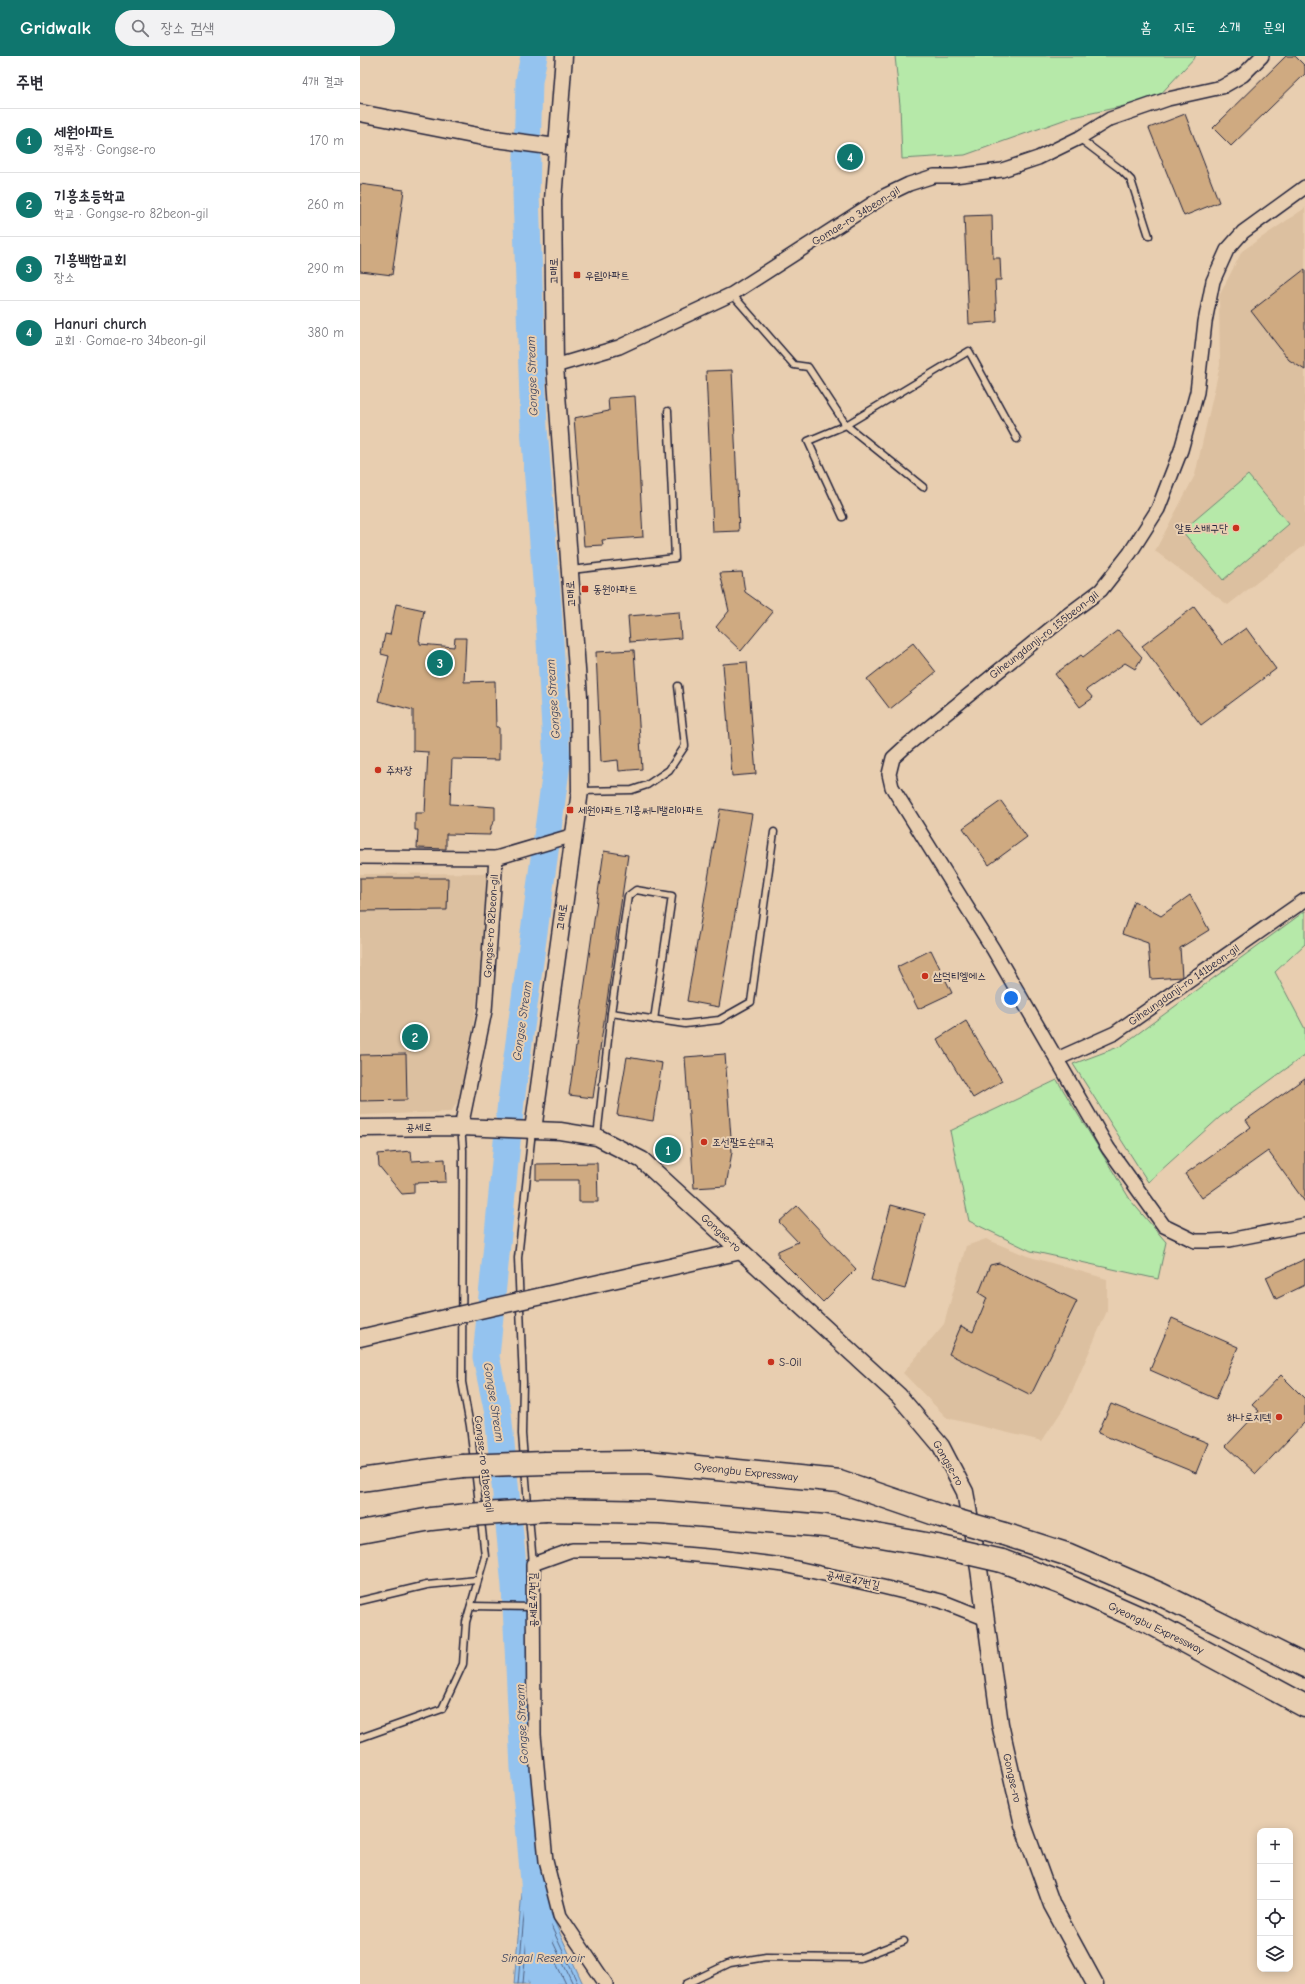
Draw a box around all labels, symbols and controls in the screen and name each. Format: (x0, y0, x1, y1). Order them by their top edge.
search box (115, 10, 395, 46)
text: Gridwalk (20, 17, 91, 39)
icon: search (129, 17, 151, 39)
text: 장소 검색 (161, 19, 214, 37)
text: 홈 (1140, 19, 1151, 36)
text: 지도 (1173, 19, 1196, 36)
text: 소개 (1218, 19, 1240, 36)
text: 문의 (1262, 19, 1285, 36)
text: 주변 (16, 73, 43, 92)
text: 4개 결과 (302, 74, 344, 89)
text: 세원아파트 (54, 123, 114, 141)
text: 1 (26, 133, 32, 148)
text: 170 m (310, 133, 344, 148)
text: 정류장 · Gongse-ro (54, 142, 156, 157)
pin: 4 (837, 142, 863, 172)
street label: Gomae-ro 34beon-gil (810, 184, 902, 248)
text: 기흥초등학교 (54, 187, 126, 205)
text: 2 (26, 197, 32, 212)
text: 260 m (307, 197, 344, 212)
text: 학교 · Gongse-ro 82beon-gil (54, 206, 208, 221)
text: 기흥백합교회 (54, 251, 126, 269)
street label: 고매로 (547, 257, 561, 284)
text: 3 (26, 261, 32, 276)
text: 290 m (307, 261, 344, 276)
place label: 우림아파트 (585, 269, 629, 282)
text: 장소 (54, 270, 75, 285)
marker: 우림아파트 (572, 270, 582, 280)
text: Hanuri church (54, 315, 147, 333)
text: 4 (26, 325, 32, 340)
text: 380 m (308, 325, 344, 340)
text: 교회 · Gomae-ro 34beon-gil (54, 333, 206, 348)
water label: Gongse Stream (524, 336, 540, 416)
place label: 알토스배구단 (1175, 522, 1228, 535)
marker: 알토스배구단 (1231, 523, 1241, 533)
street label: 고매로 (564, 580, 578, 608)
place label: 동원아파트 (593, 583, 637, 596)
marker: 동원아파트 (580, 584, 590, 594)
street label: Giheungdanji-ro 155beon-gil (987, 588, 1101, 682)
pin: 3 (427, 648, 453, 678)
water label: Gongse Stream (543, 659, 563, 739)
place label: 주차장 (386, 764, 413, 777)
marker: 주차장 (373, 765, 383, 775)
place label: 세원아파트.기흥써니밸리아파트 (578, 804, 704, 817)
marker: 세원아파트.기흥써니밸리아파트 (565, 805, 575, 815)
street label: Gongse-ro 82beon-gil (481, 874, 501, 978)
street label: 고매로 (554, 903, 570, 931)
street label: Giheungdanji-ro 141beon-gil (1126, 942, 1242, 1028)
place label: 삼덕티엘에스 (933, 970, 986, 983)
marker: 삼덕티엘에스 (920, 971, 930, 981)
water label: Gongse Stream (510, 980, 534, 1061)
your location (1001, 988, 1021, 1008)
pin: 2 (402, 1022, 428, 1052)
street label: 공세로 (406, 1121, 432, 1134)
pin: 1 (655, 1135, 681, 1165)
place label: 조선팔도순대국 (712, 1136, 774, 1149)
marker: 조선팔도순대국 (699, 1137, 709, 1147)
street label: Gongse-ro (698, 1211, 744, 1255)
place label: S-Oil (779, 1356, 801, 1369)
marker: S-Oil (766, 1357, 776, 1367)
water label: Gongse Stream (481, 1361, 507, 1443)
place label: 하나로지텍 (1227, 1411, 1271, 1424)
marker: 하나로지텍 (1274, 1412, 1284, 1422)
street label: Gongse-ro 81beongil (472, 1415, 496, 1513)
street label: Gongse-ro (930, 1438, 966, 1488)
street label: Gyeongbu Expressway (693, 1460, 799, 1484)
street label: 공세로47번길 (825, 1568, 881, 1592)
street label: 공세로47번길 (527, 1572, 540, 1627)
street label: Gyeongbu Expressway (1106, 1599, 1206, 1657)
water label: Gongse Stream (513, 1684, 531, 1764)
street label: Gongse-ro (1000, 1752, 1024, 1804)
map controls (1257, 1828, 1293, 1972)
button: + (1257, 1828, 1293, 1864)
button: − (1257, 1864, 1293, 1900)
button: locate (1257, 1900, 1293, 1936)
button: layers (1257, 1936, 1293, 1972)
water label: Singal Reservoir (502, 1951, 586, 1965)

